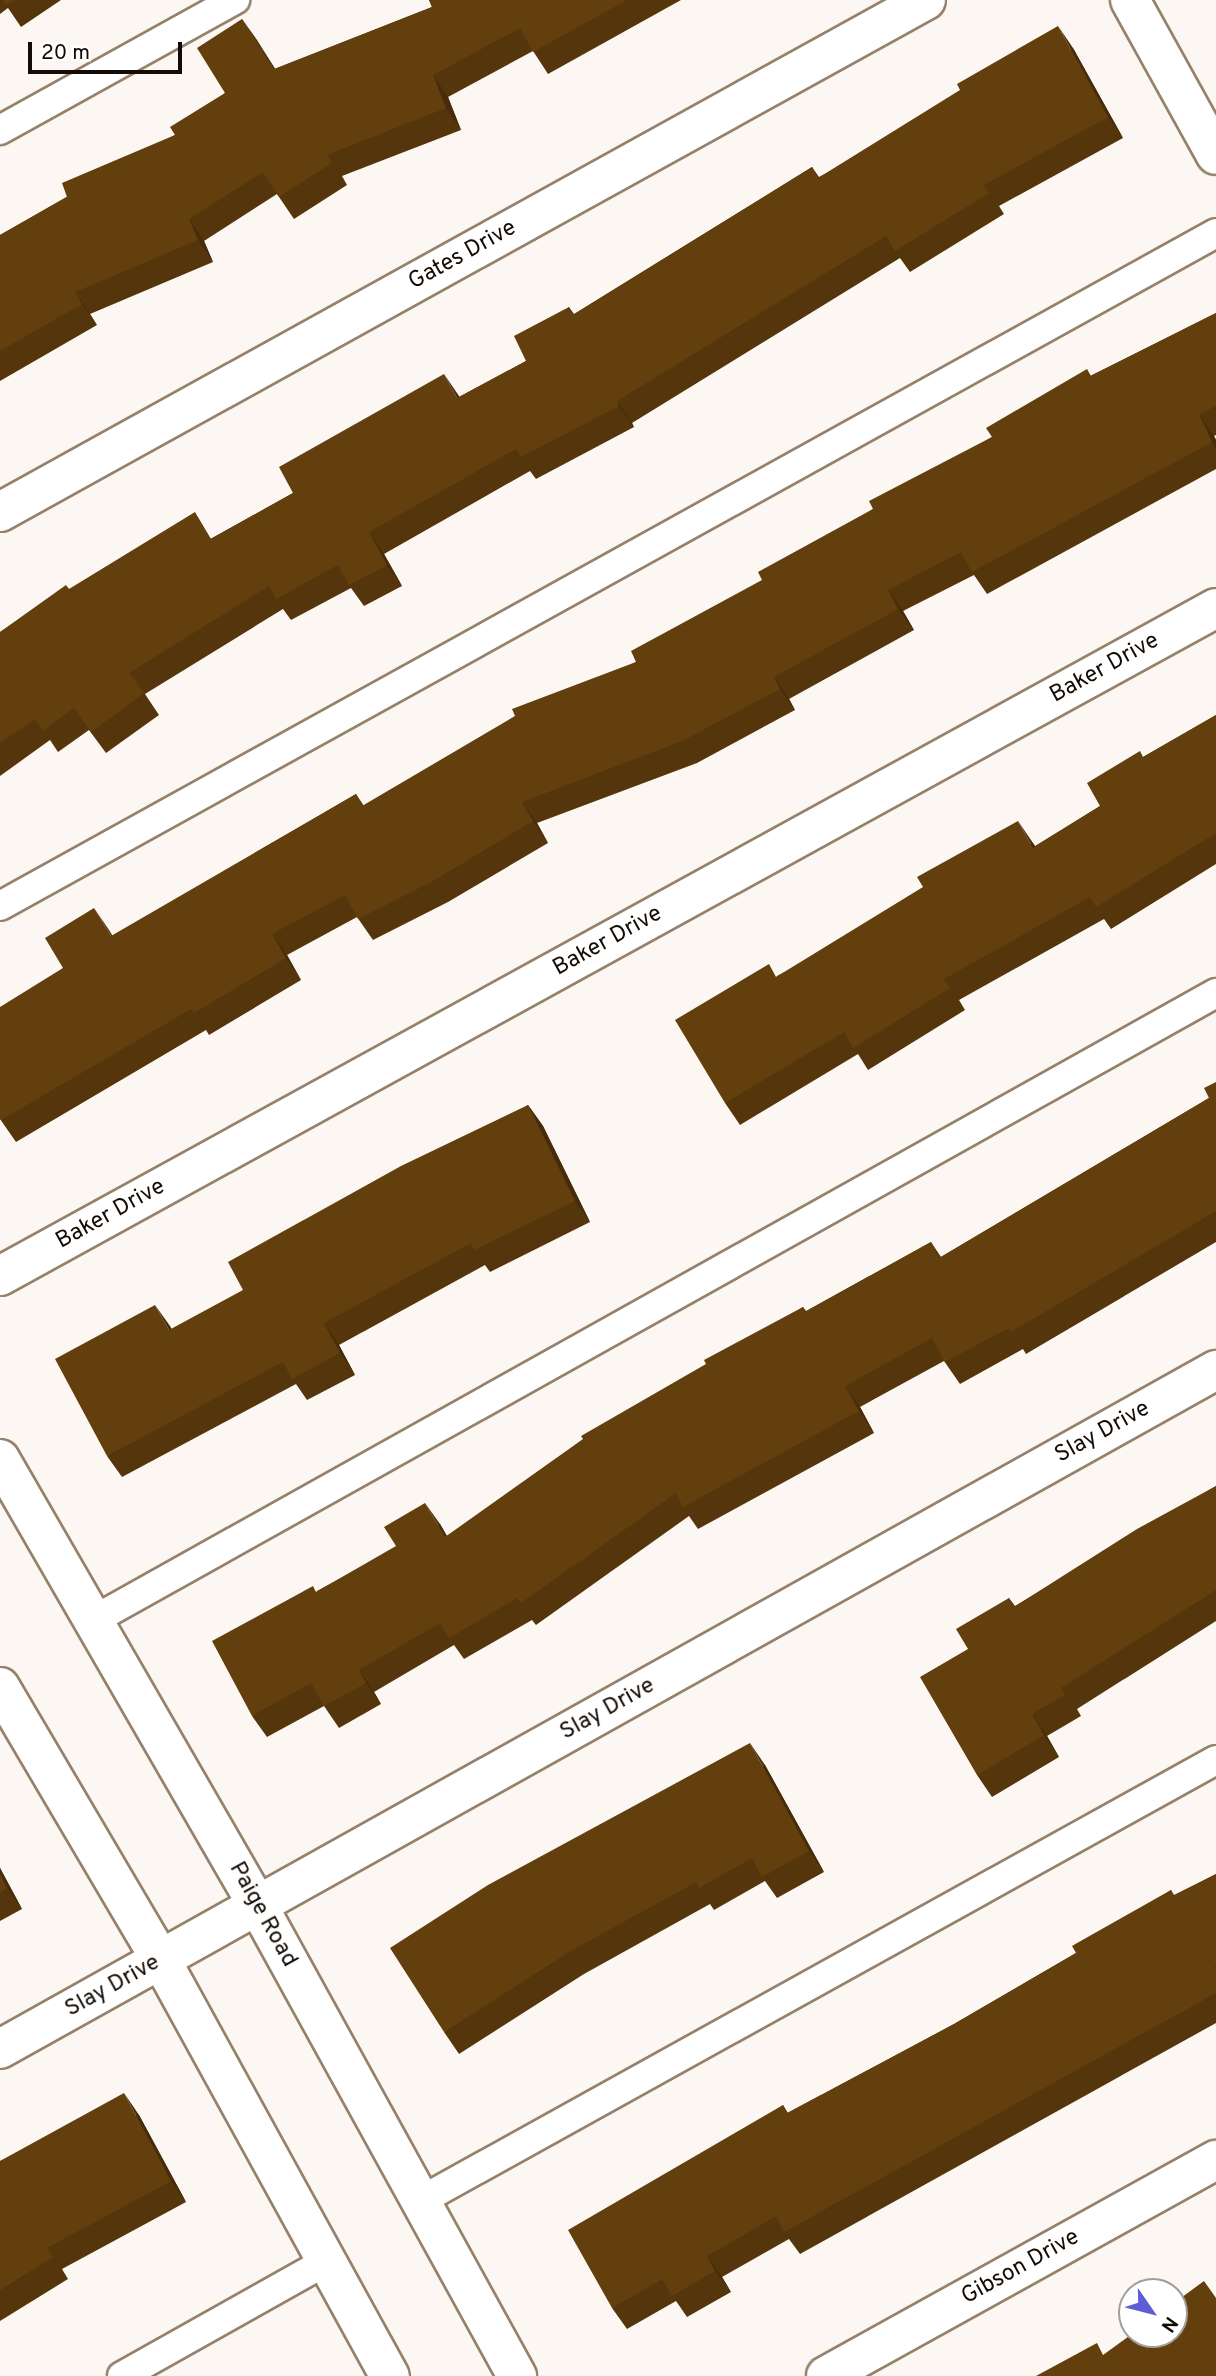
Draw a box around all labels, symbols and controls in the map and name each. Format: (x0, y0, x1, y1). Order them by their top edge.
scale bar (32, 28, 186, 72)
text: 20 m (41, 40, 90, 67)
street label: Gates Drive (404, 215, 522, 297)
street label: Baker Drive (1046, 628, 1164, 710)
street label: Baker Drive (549, 901, 667, 983)
street label: Baker Drive (52, 1174, 170, 1256)
street label: Slay Drive (1051, 1396, 1155, 1470)
street label: Slay Drive (556, 1673, 660, 1747)
street label: Paige Road (222, 1858, 302, 1972)
street label: Slay Drive (61, 1950, 165, 2024)
street label: Gibson Drive (957, 2224, 1085, 2312)
north arrow (1118, 2278, 1188, 2348)
text: N (1155, 2311, 1182, 2336)

